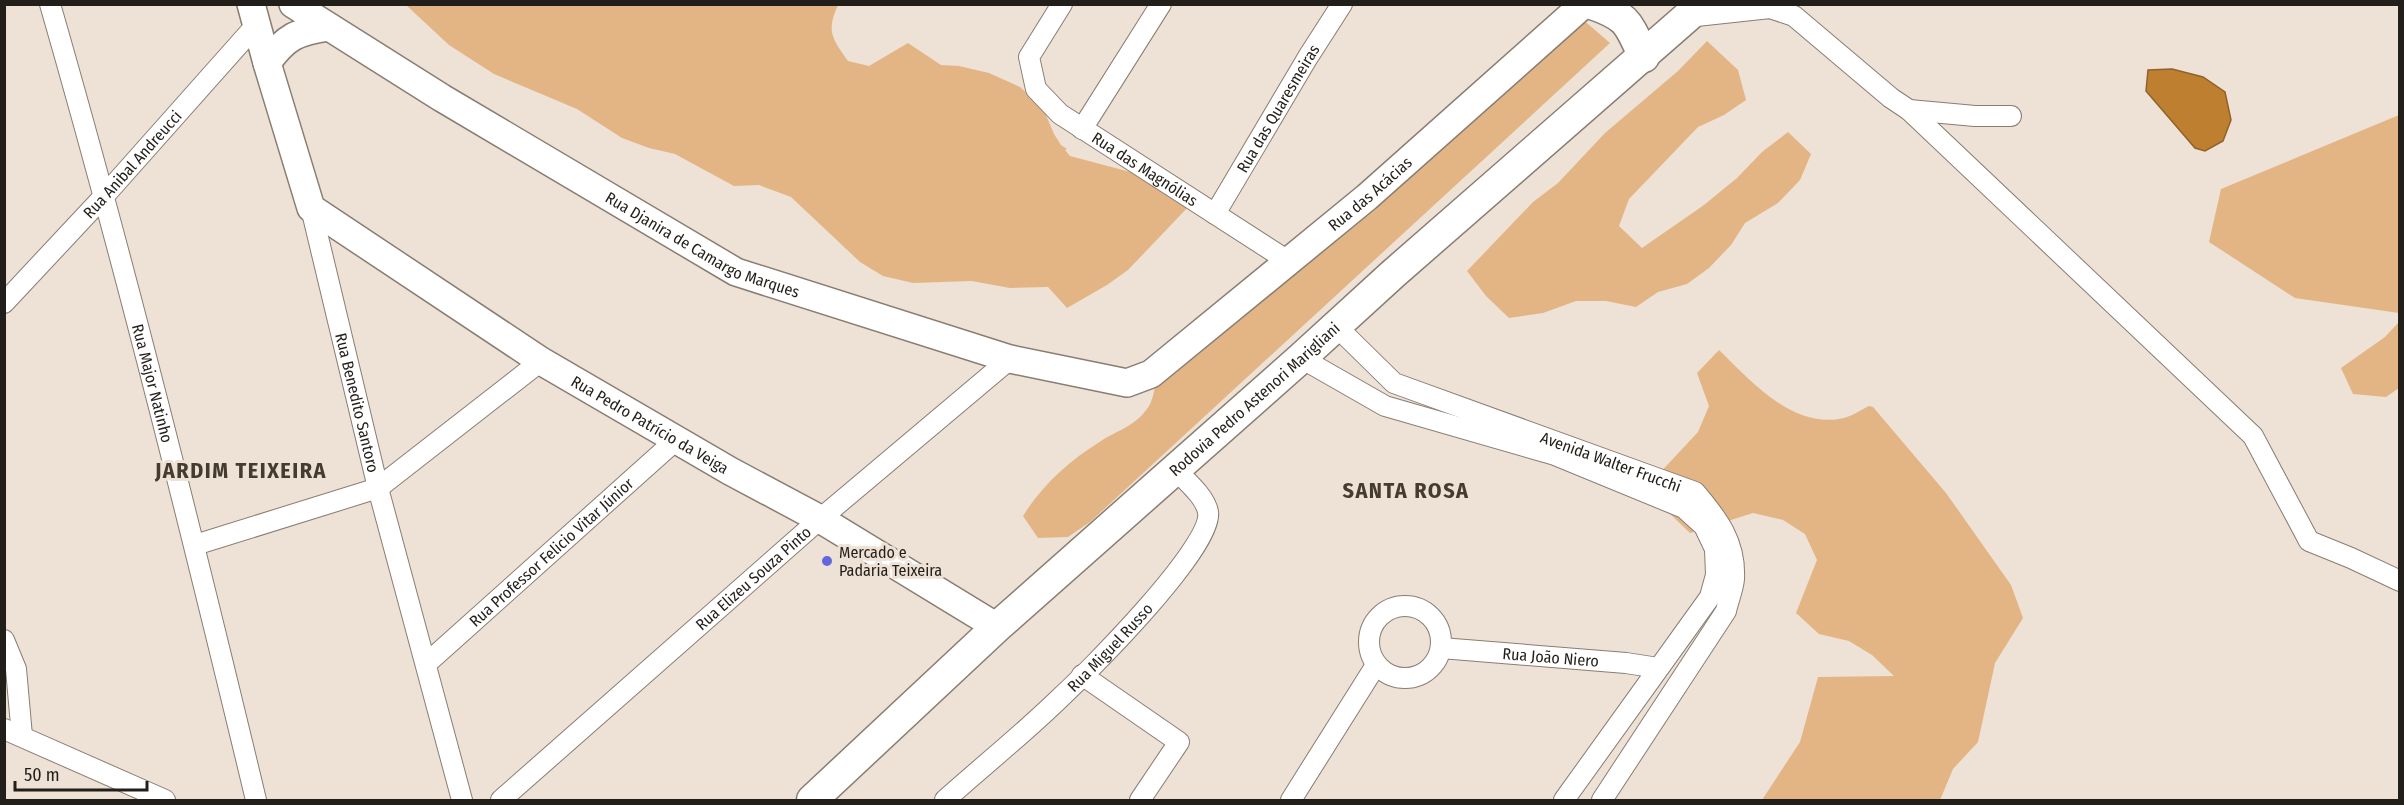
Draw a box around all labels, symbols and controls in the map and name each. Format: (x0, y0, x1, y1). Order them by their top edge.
street label: Rua das Quaresmeiras (1232, 40, 1323, 176)
street label: Rua Anibal Andreucci (79, 106, 185, 222)
street label: Rua das Magnólias (1089, 128, 1202, 210)
street label: Rua das Acácias (1324, 152, 1416, 235)
street label: Rua Djanira de Camargo Marques (602, 187, 802, 301)
street label: Rodovia Pedro Astenori Marigliani (1165, 318, 1343, 480)
street label: Rua Major Natinho (128, 322, 177, 445)
street label: Rua Benedito Santoro (332, 331, 383, 474)
street label: Rua Pedro Patrício da Veiga (568, 371, 732, 478)
street label: Avenida Walter Frucchi (1538, 427, 1684, 496)
district label: JARDIM TEIXEIRA (154, 457, 327, 484)
street label: Rua Professor Felicio Vitar Júnior (465, 473, 637, 630)
district label: SANTA ROSA (1343, 477, 1469, 504)
street label: Rua Elizeu Souza Pinto (692, 522, 815, 634)
place label: Mercado e Padaria Teixeira (839, 543, 942, 580)
marker: Mercado e Padaria Teixeira (820, 554, 834, 568)
street label: Rua Miguel Russo (1063, 599, 1156, 695)
street label: Rua João Niero (1502, 644, 1600, 670)
scale bar (15, 754, 147, 792)
text: 50 m (24, 764, 60, 786)

